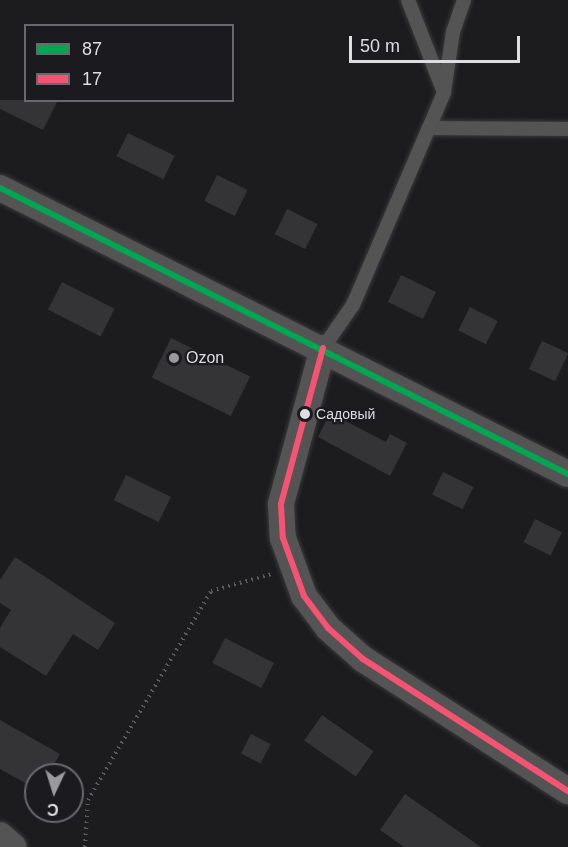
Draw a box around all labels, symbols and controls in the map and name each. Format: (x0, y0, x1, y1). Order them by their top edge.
legend (24, 24, 234, 102)
scale bar (352, 24, 523, 62)
text: 50 m (360, 36, 400, 56)
text: 87 (82, 39, 102, 59)
text: 17 (82, 69, 102, 89)
place label: Ozon (186, 348, 224, 368)
marker: Ozon (167, 351, 181, 365)
place label: Садовый (316, 406, 375, 422)
marker: Садовый (299, 408, 311, 420)
north arrow (24, 763, 84, 823)
text: С (46, 801, 59, 818)

